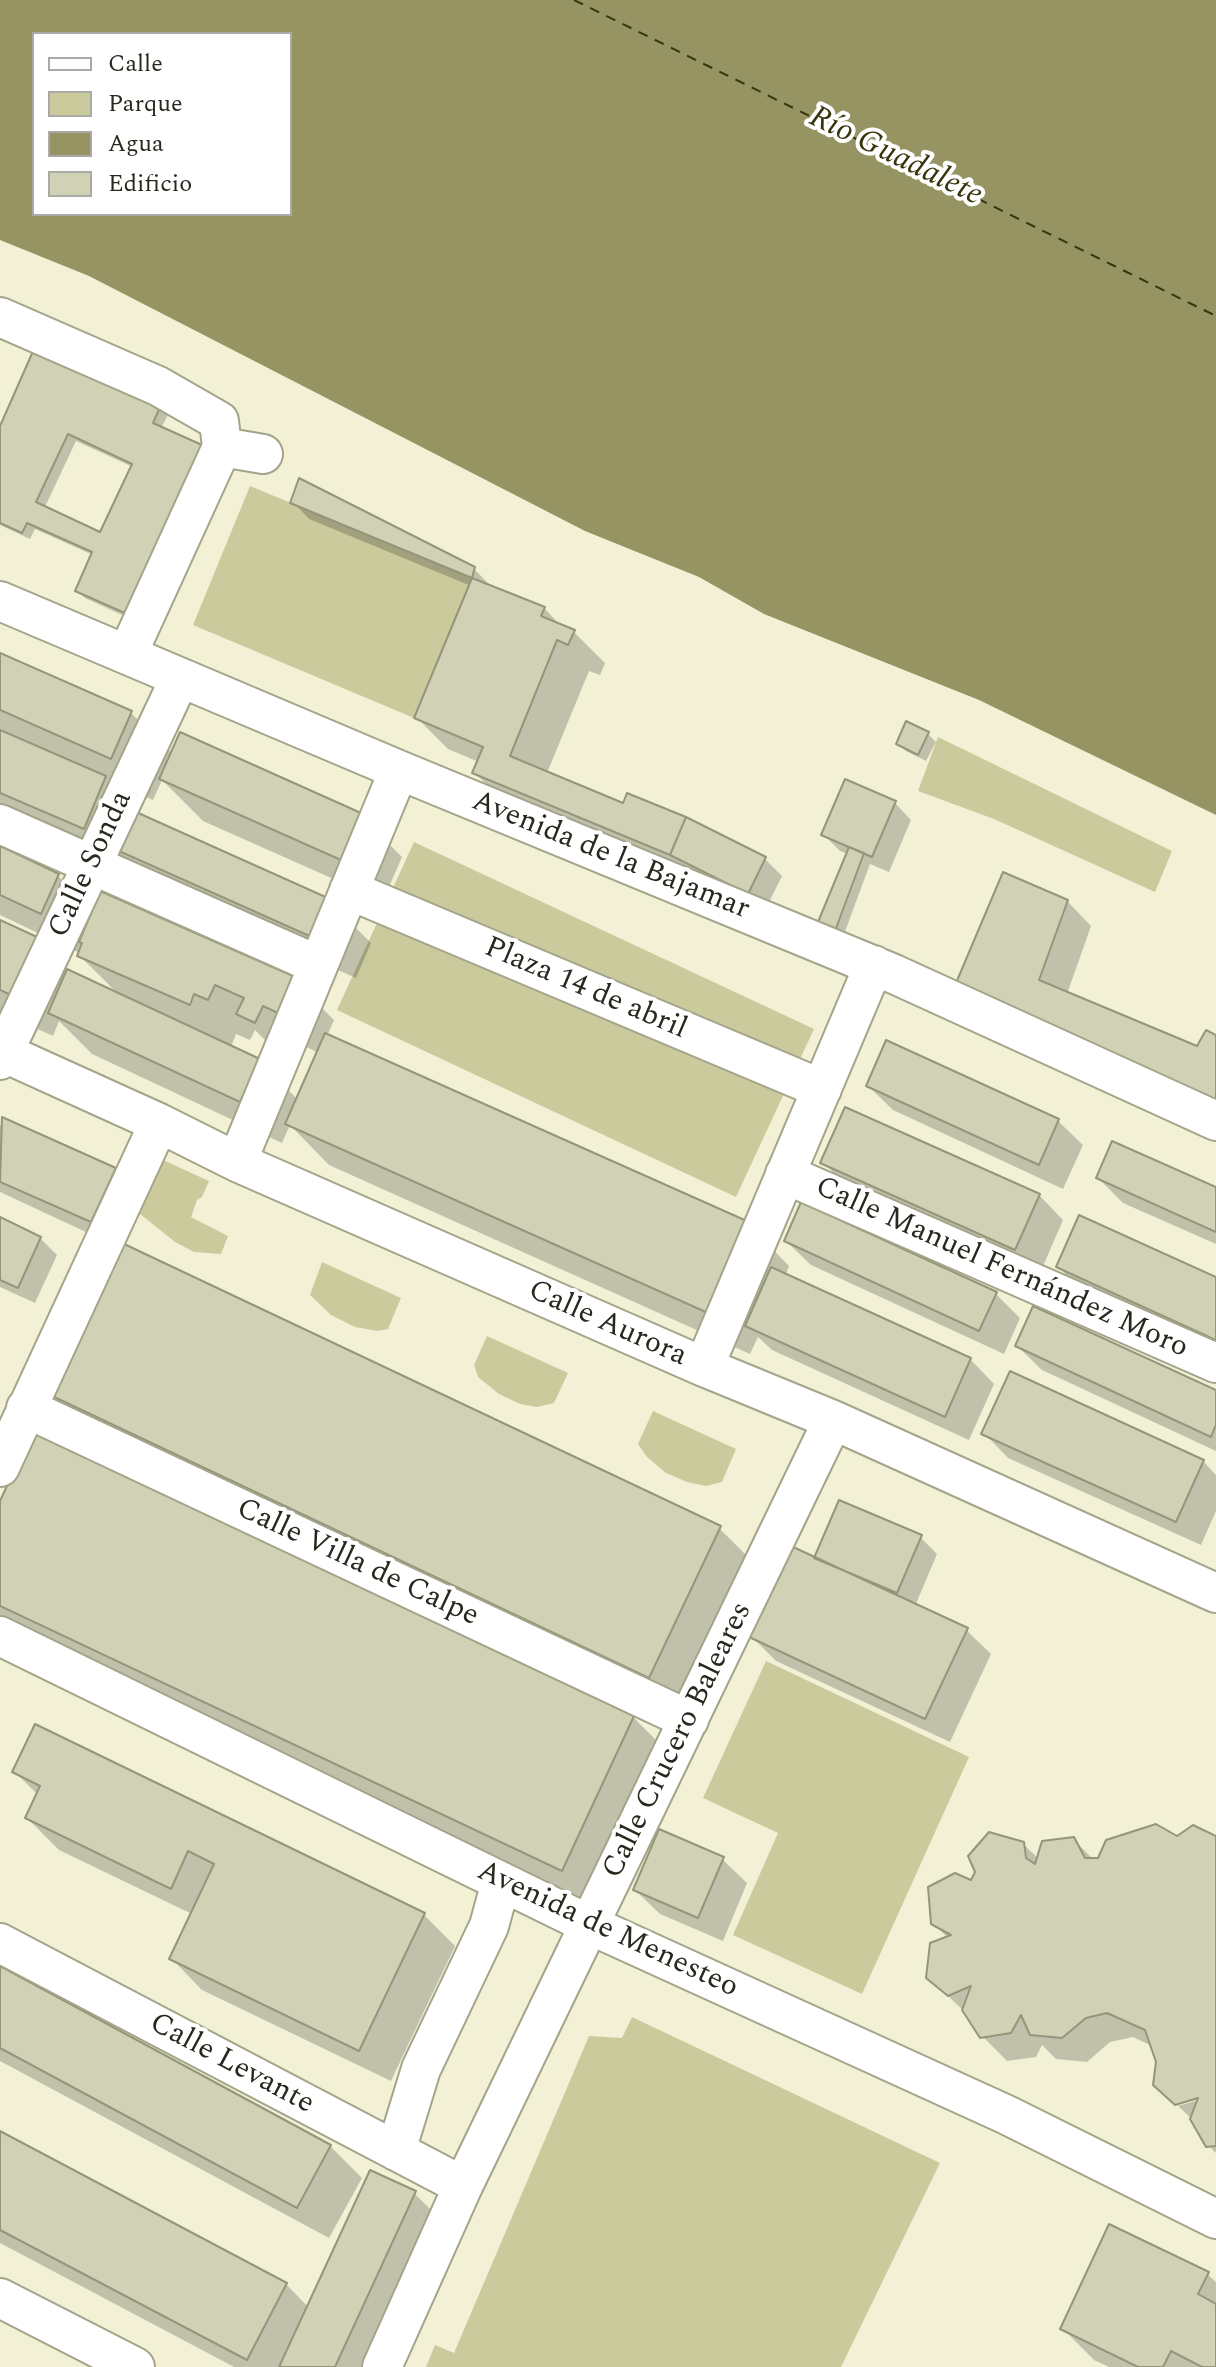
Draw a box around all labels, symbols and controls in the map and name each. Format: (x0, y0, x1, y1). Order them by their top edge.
legend (32, 32, 292, 216)
text: Calle (108, 46, 163, 82)
text: Parque (108, 86, 183, 122)
water label: Río Guadalete (802, 100, 988, 216)
text: Agua (108, 126, 164, 162)
text: Edificio (108, 166, 192, 202)
street label: Avenida de la Bajamar (466, 785, 754, 929)
street label: Calle Sonda (42, 786, 142, 944)
street label: Plaza 14 de abril (478, 931, 692, 1049)
street label: Calle Manuel Fernández Moro (809, 1170, 1193, 1368)
street label: Calle Aurora (522, 1274, 692, 1376)
street label: Calle Villa de Calpe (230, 1492, 484, 1636)
street label: Calle Crucero Baleares (596, 1597, 762, 1885)
street label: Avenida de Menesteo (471, 1855, 743, 2007)
street label: Calle Levante (143, 2007, 319, 2123)

